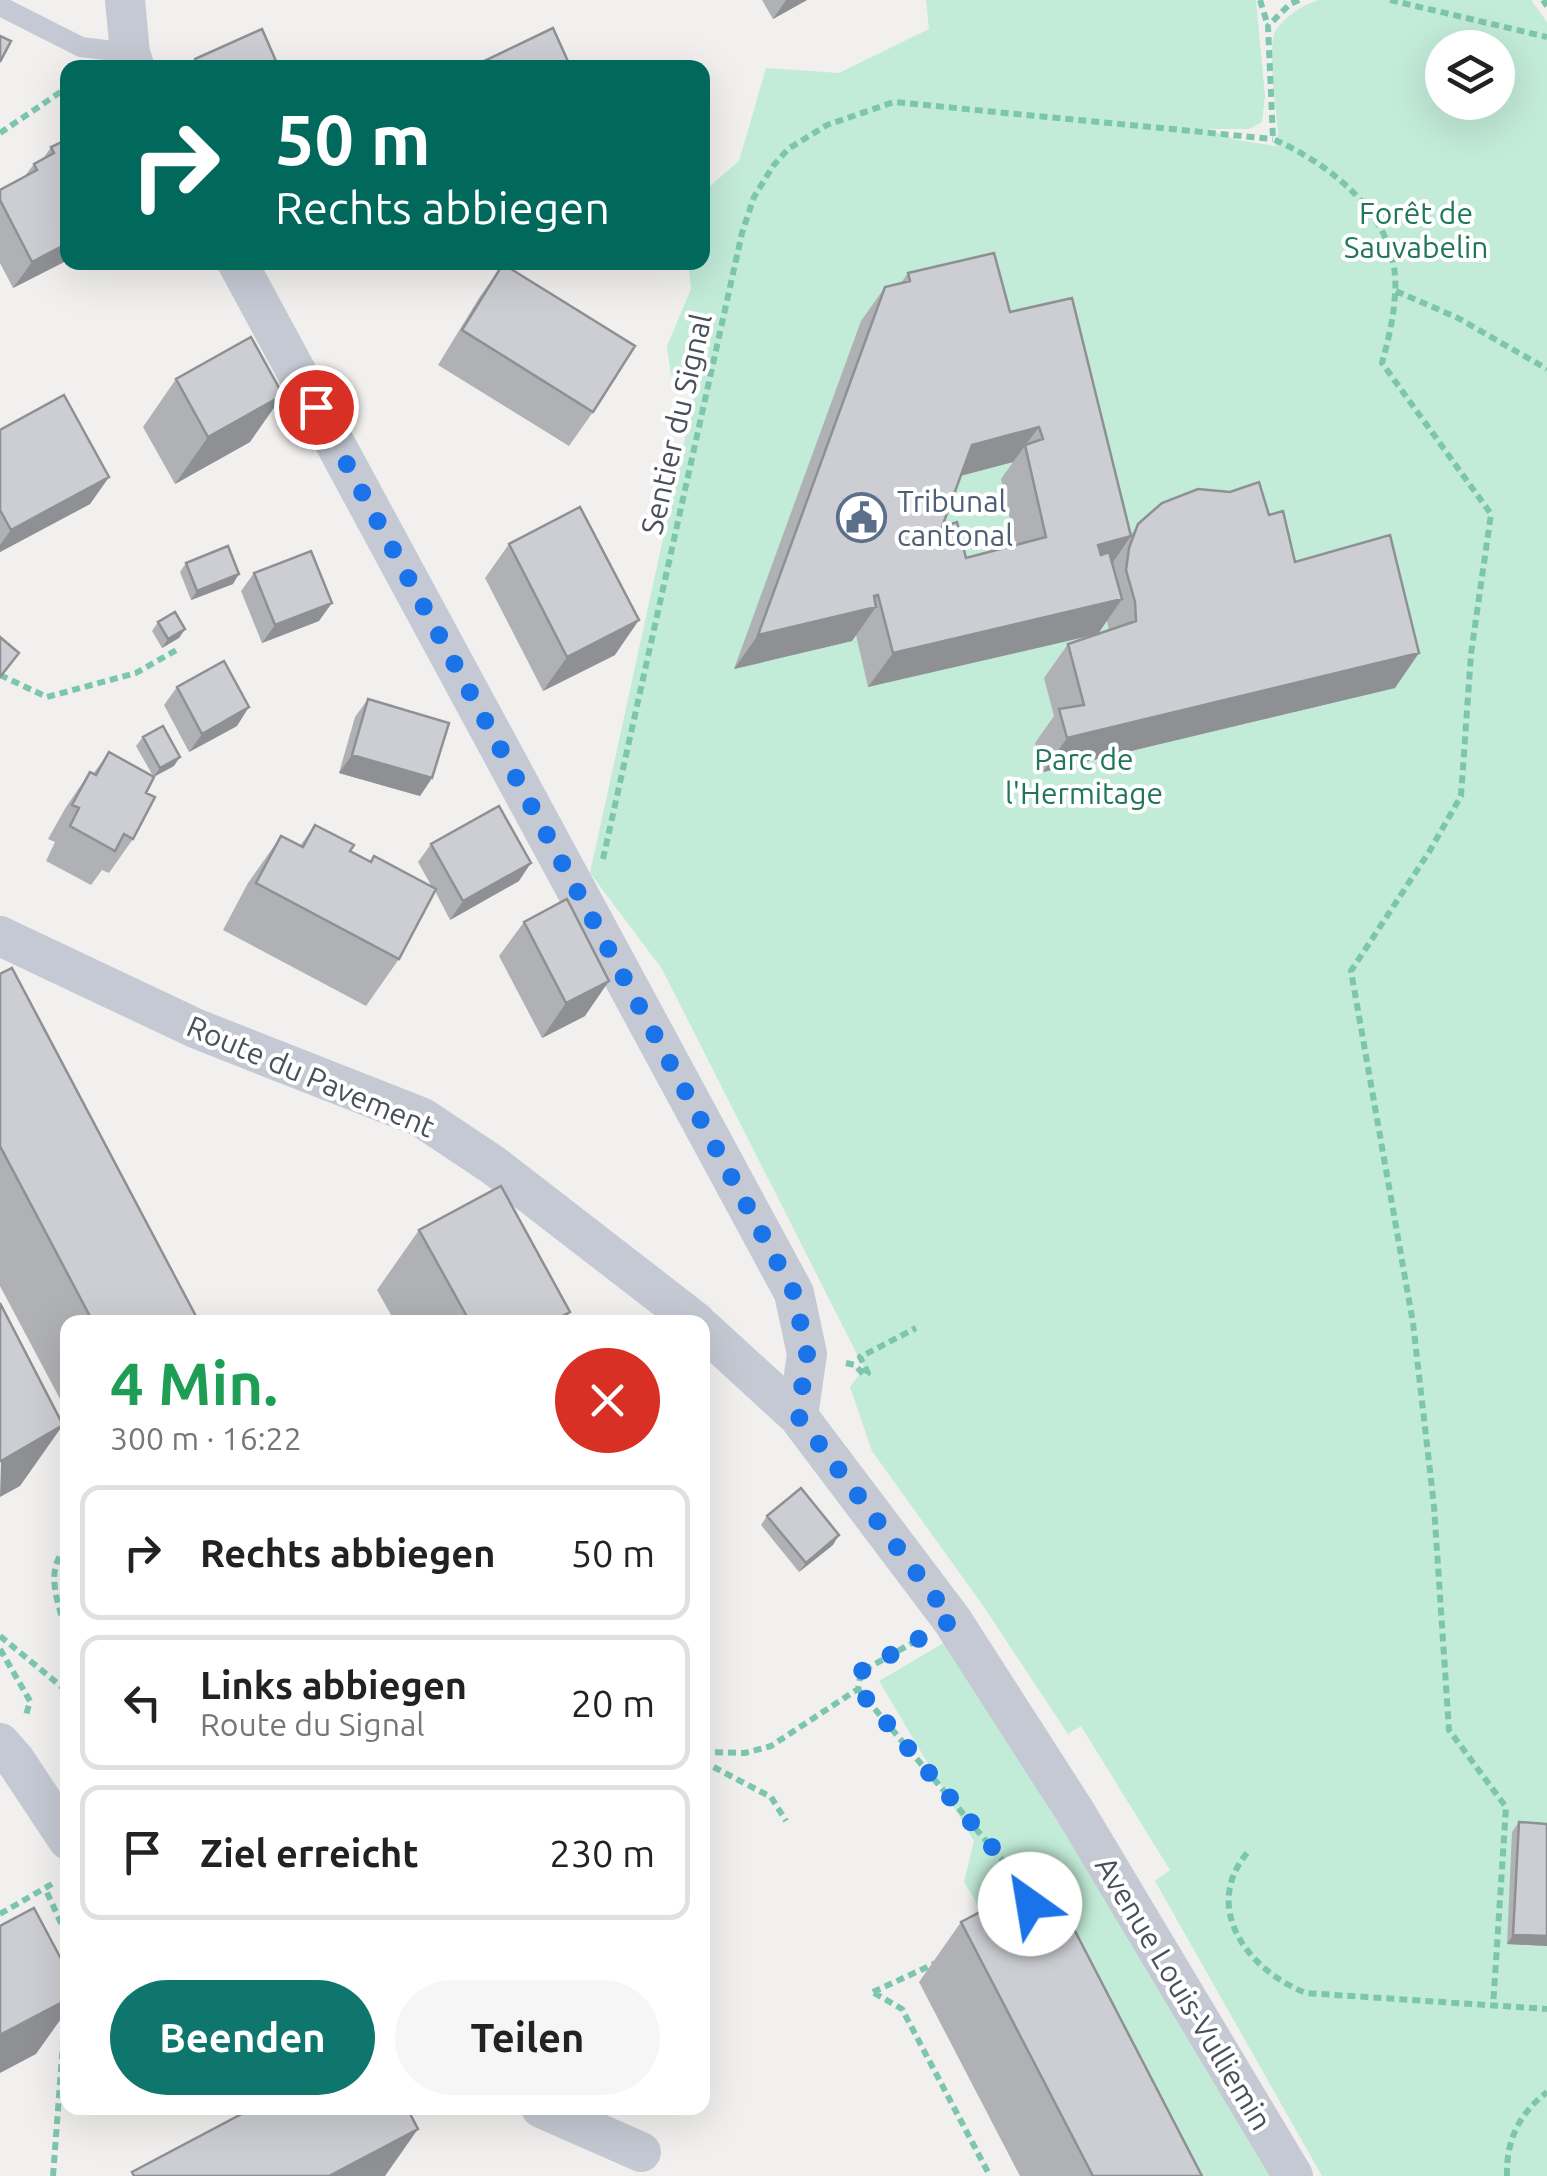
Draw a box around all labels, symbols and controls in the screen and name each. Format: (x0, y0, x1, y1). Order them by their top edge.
map controls (1425, 30, 1515, 120)
button: layers (1425, 30, 1515, 120)
icon: right (110, 100, 240, 230)
text: 50 m (275, 100, 431, 178)
text: Rechts abbiegen (275, 182, 610, 233)
park label: Forêt de Sauvabelin (1344, 196, 1488, 264)
street label: Sentier du Signal (634, 310, 718, 538)
pin (274, 365, 359, 450)
icon: arrive (289, 380, 344, 435)
place label: Tribunal cantonal (897, 484, 1013, 552)
public building icon: Tribunal cantonal (836, 492, 888, 544)
park label: Parc de l'Hermitage (1005, 742, 1163, 810)
street label: Route du Pavement (182, 1008, 440, 1144)
button: close (555, 1348, 660, 1453)
text: 4 Min. (110, 1349, 278, 1416)
text: 300 m · 16:22 (110, 1420, 302, 1456)
icon: right (115, 1525, 170, 1580)
text: Rechts abbiegen (200, 1532, 495, 1574)
text: 50 m (571, 1532, 655, 1574)
text: Links abbiegen (200, 1664, 467, 1706)
icon: left (115, 1675, 170, 1730)
text: 20 m (571, 1682, 655, 1724)
text: Route du Signal (200, 1706, 425, 1742)
icon: arrive (115, 1825, 170, 1880)
text: Ziel erreicht (200, 1832, 419, 1874)
text: 230 m (549, 1832, 655, 1874)
street label: Avenue Louis-Vulliemin (1089, 1850, 1279, 2136)
position arrow (978, 1852, 1082, 1956)
button: Beenden (110, 1980, 375, 2095)
button: Teilen (395, 1980, 660, 2095)

